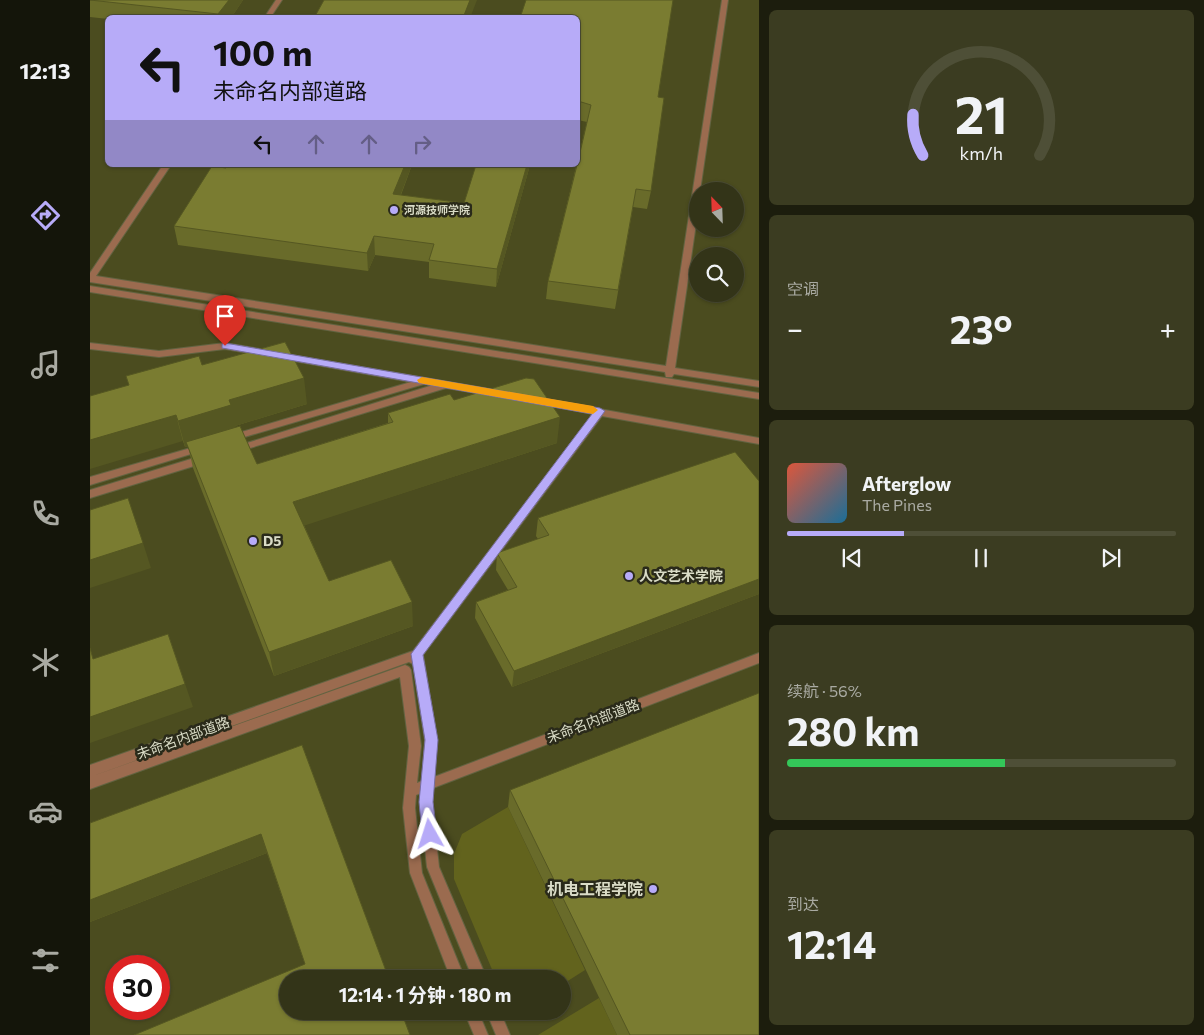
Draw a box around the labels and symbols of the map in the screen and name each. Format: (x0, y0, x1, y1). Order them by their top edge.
north arrow (689, 182, 744, 238)
place label: 河源技师学院 (404, 203, 470, 216)
marker: 河源技师学院 (388, 204, 400, 216)
pin (204, 295, 246, 346)
place label: D5 (263, 532, 281, 549)
marker: D5 (247, 535, 259, 547)
place label: 人文艺术学院 (639, 567, 723, 584)
marker: 人文艺术学院 (623, 570, 635, 582)
street label: 未命名内部道路 (544, 695, 642, 746)
street label: 未命名内部道路 (134, 713, 232, 762)
position arrow (403, 807, 455, 859)
place label: 机电工程学院 (547, 879, 643, 898)
marker: 机电工程学院 (647, 883, 659, 895)
speed limit sign: 30 (105, 955, 170, 1020)

